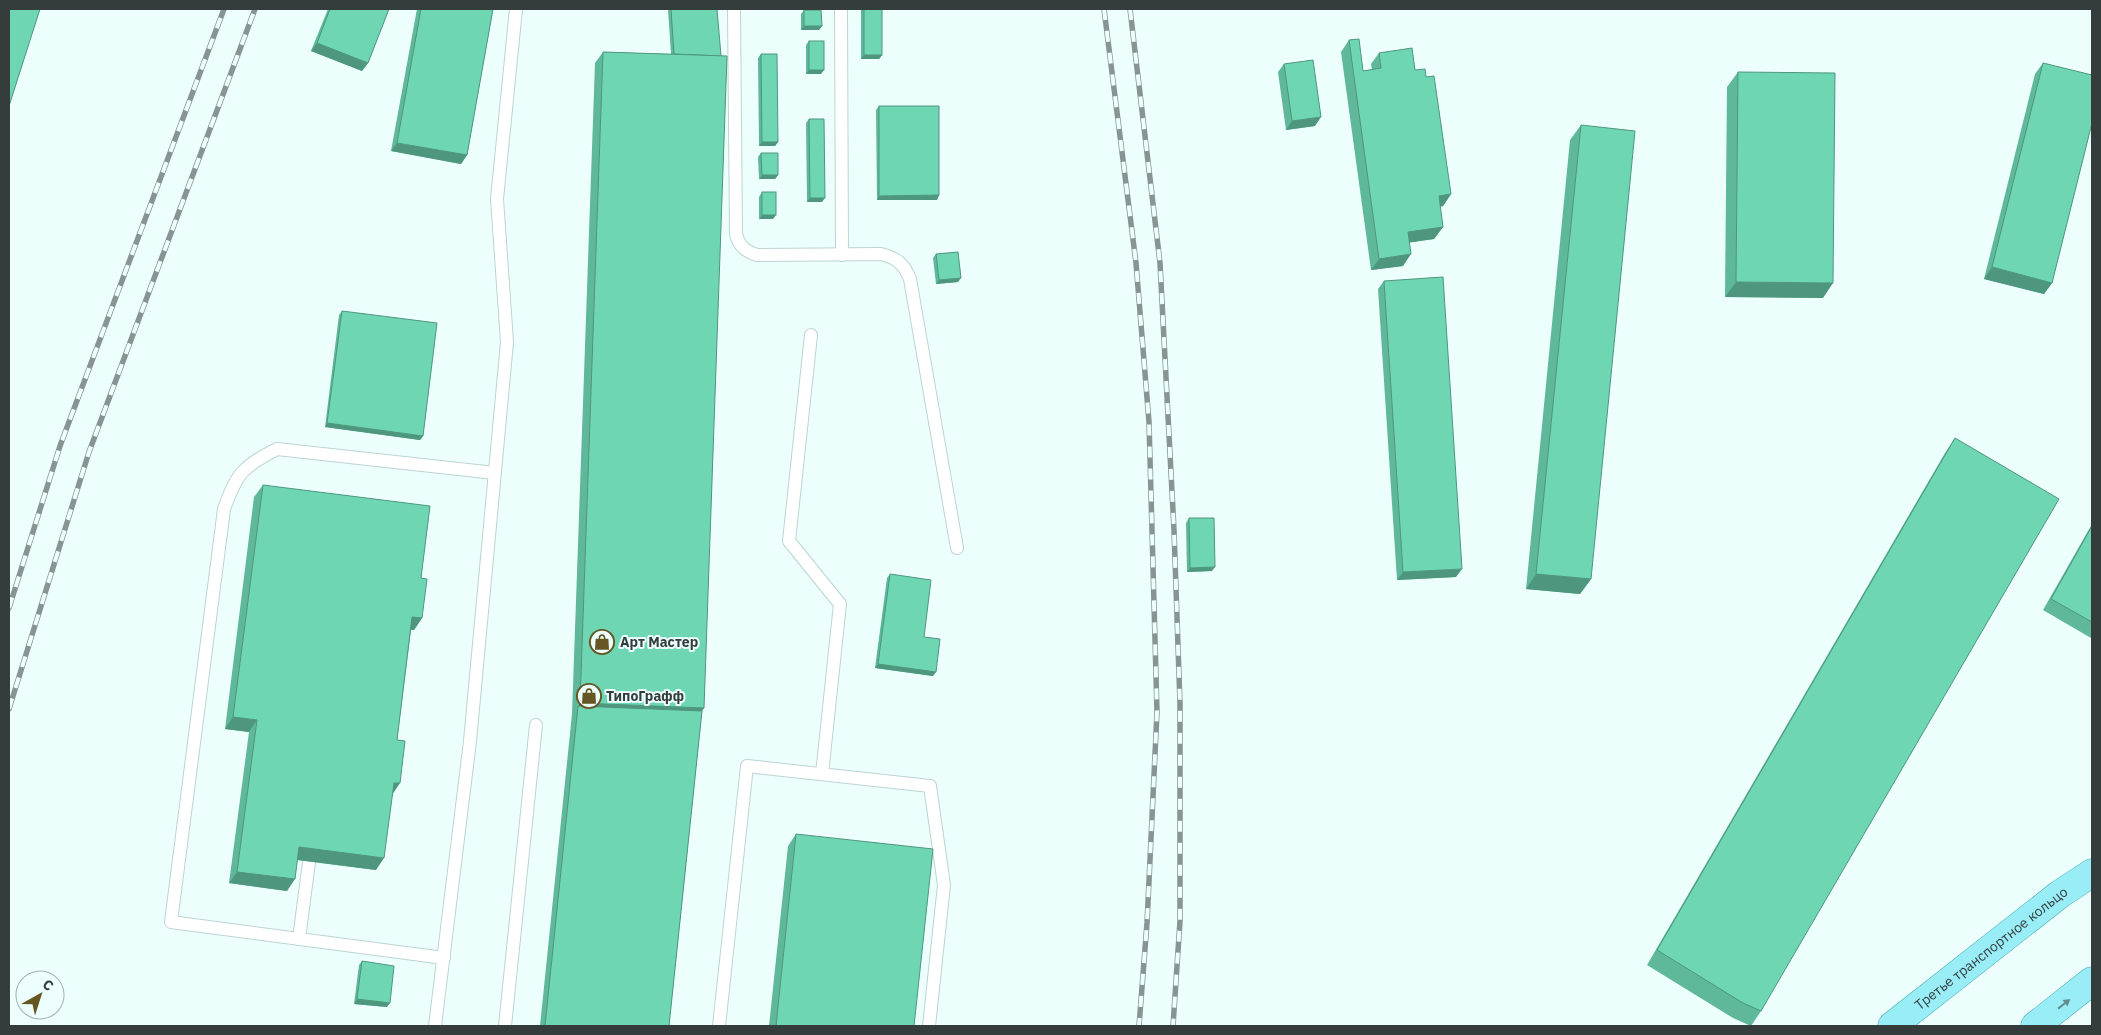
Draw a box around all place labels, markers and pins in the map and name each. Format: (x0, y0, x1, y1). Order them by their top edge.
shop icon: Арт Мастер (589, 629, 615, 655)
place label: Арт Мастер (620, 633, 698, 651)
shop icon: ТипоГрафф (576, 683, 602, 709)
place label: ТипоГрафф (606, 687, 684, 705)

